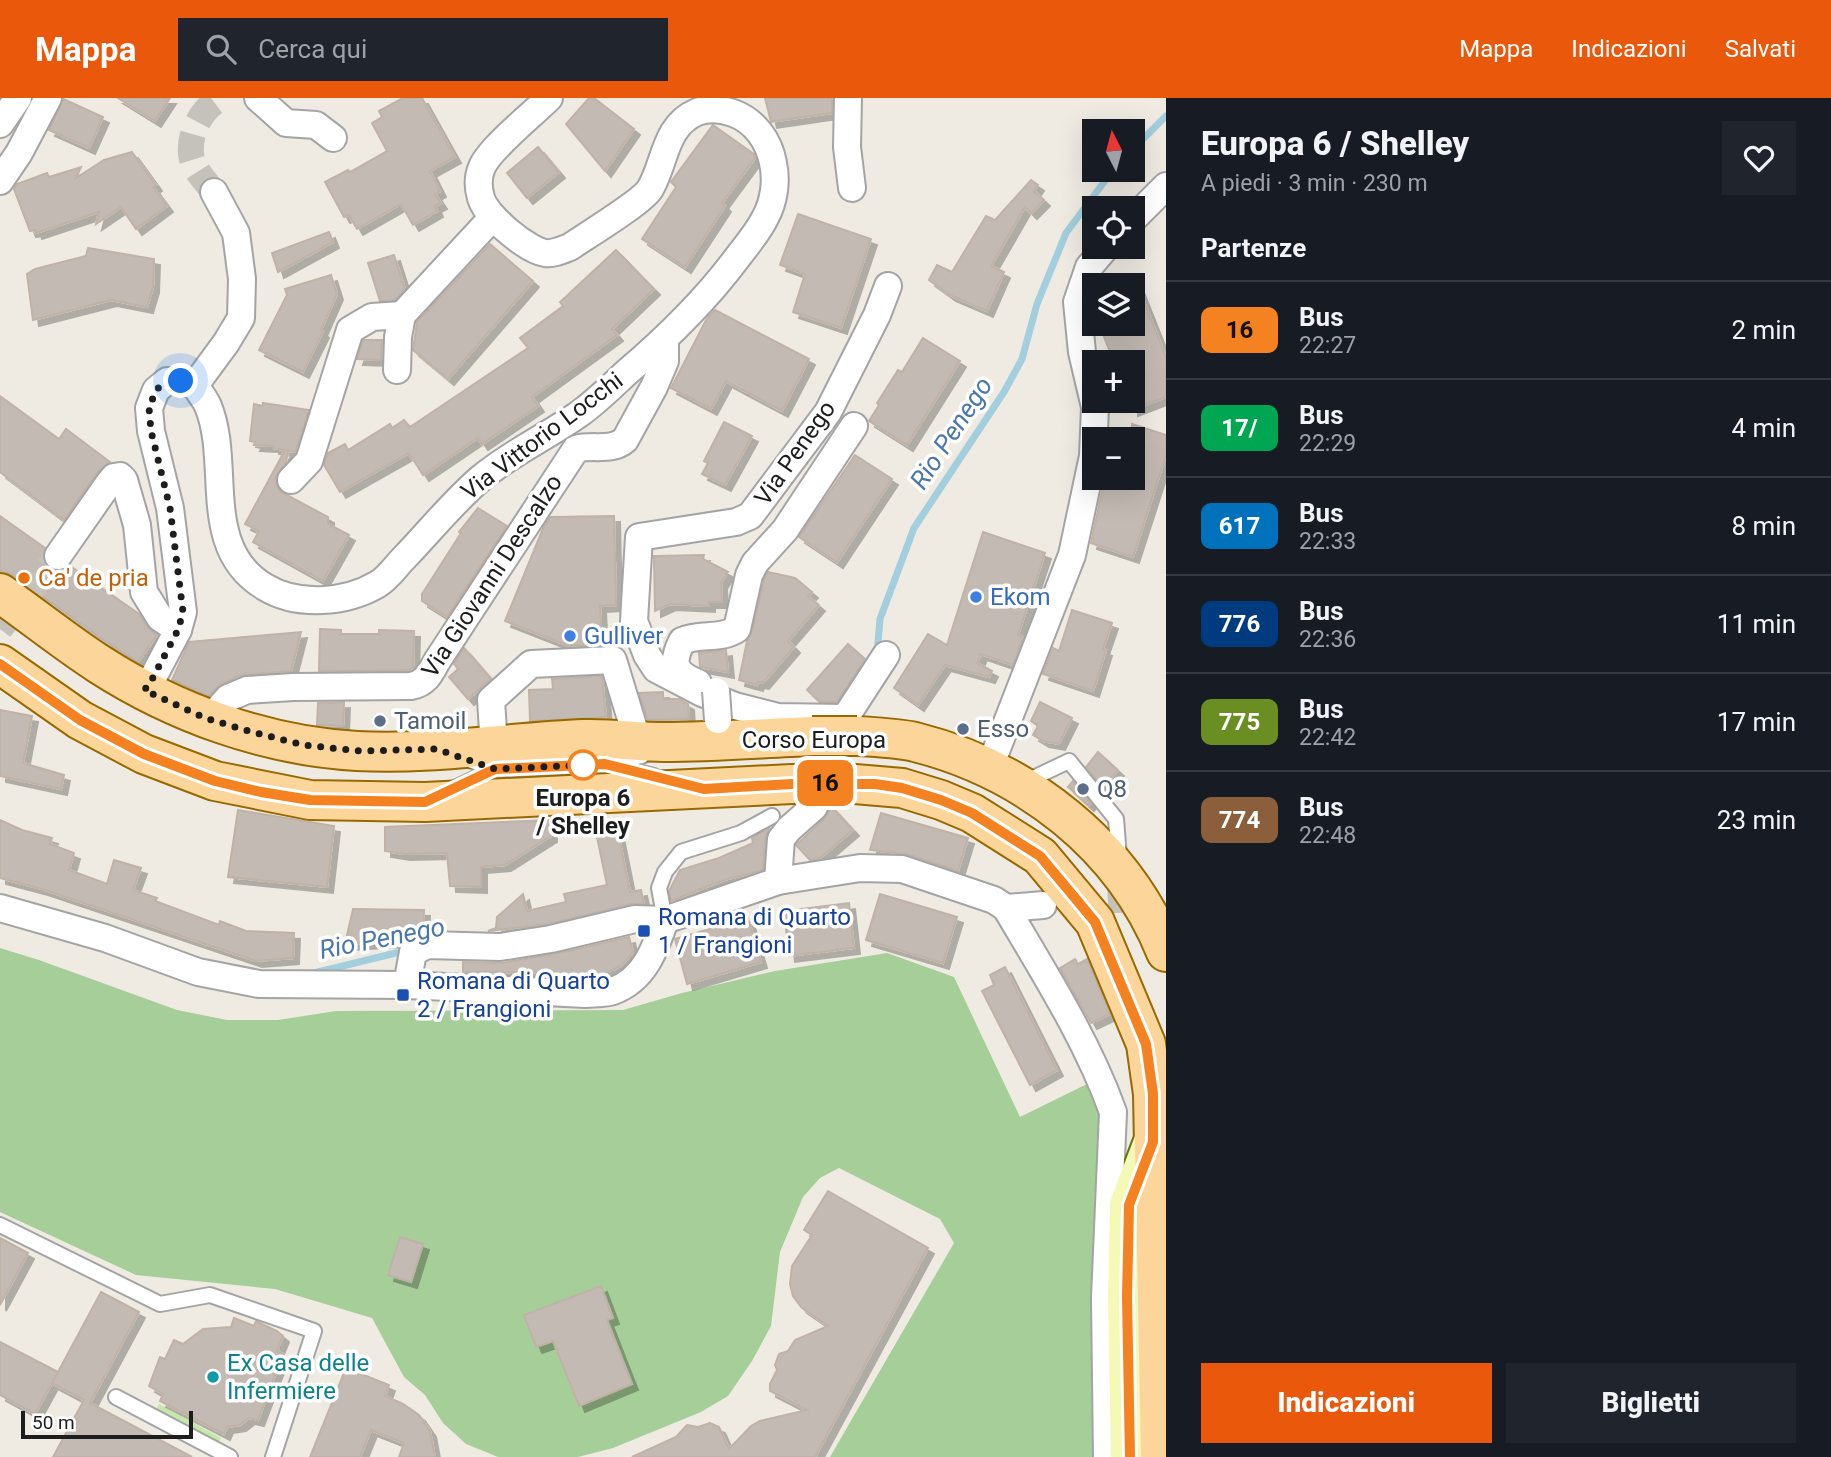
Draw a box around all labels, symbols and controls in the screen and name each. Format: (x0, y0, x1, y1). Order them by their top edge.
search box (178, 18, 668, 81)
text: Mappa (35, 30, 136, 69)
icon: search (202, 30, 240, 68)
text: Cerca qui (258, 34, 367, 64)
text: Mappa (1459, 35, 1533, 63)
text: Indicazioni (1571, 35, 1687, 63)
text: Salvati (1725, 35, 1796, 63)
north arrow (1082, 119, 1144, 182)
map controls (1082, 119, 1145, 490)
button: heart (1722, 121, 1796, 195)
text: Europa 6 / Shelley (1201, 124, 1469, 163)
text: A piedi · 3 min · 230 m (1201, 170, 1428, 197)
button: locate (1082, 196, 1145, 259)
text: Partenze (1201, 233, 1306, 263)
button: layers (1082, 273, 1145, 336)
text: Bus (1299, 302, 1344, 332)
text: 2 min (1731, 315, 1796, 345)
text: 16 (1226, 316, 1253, 344)
text: 22:27 (1299, 332, 1356, 359)
button: + (1082, 350, 1145, 413)
your location (163, 363, 198, 398)
street label: Via Vittorio Locchi (456, 366, 628, 506)
water label: Rio Penego (904, 371, 998, 495)
street label: Via Penego (749, 395, 841, 511)
text: Bus (1299, 400, 1344, 430)
text: 4 min (1731, 413, 1796, 443)
text: 17/ (1221, 414, 1258, 442)
button: − (1082, 427, 1145, 490)
text: 22:29 (1299, 430, 1356, 457)
street label: Via Giovanni Descalzo (416, 469, 568, 683)
text: Bus (1299, 498, 1344, 528)
text: 8 min (1731, 511, 1796, 541)
text: 617 (1219, 512, 1260, 540)
text: 22:33 (1299, 528, 1356, 555)
place label: Ca' de pria (38, 564, 149, 592)
marker: Ca' de pria (16, 570, 32, 586)
place label: Ekom (990, 583, 1051, 611)
marker: Ekom (968, 589, 984, 605)
text: Bus (1299, 596, 1344, 626)
text: 11 min (1717, 609, 1796, 639)
text: 776 (1219, 610, 1260, 638)
place label: Gulliver (584, 622, 663, 650)
text: 22:36 (1299, 626, 1356, 653)
marker: Gulliver (562, 628, 578, 644)
text: Bus (1299, 694, 1344, 724)
place label: Tamoil (394, 707, 466, 735)
text: 17 min (1717, 707, 1796, 737)
text: 775 (1219, 708, 1260, 736)
marker: Tamoil (372, 713, 388, 729)
place label: Esso (977, 715, 1029, 743)
marker: Esso (955, 721, 971, 737)
text: 22:42 (1299, 724, 1356, 751)
street label: Corso Europa (742, 726, 886, 754)
marker: Europa 6 / Shelley (568, 750, 598, 780)
line badge: 16 (794, 760, 856, 806)
text: 16 (811, 769, 839, 797)
place label: Q8 (1097, 775, 1127, 803)
marker: Q8 (1075, 781, 1091, 797)
place label: Europa 6 / Shelley (535, 784, 631, 840)
text: Bus (1299, 792, 1344, 822)
text: 23 min (1717, 805, 1796, 835)
text: 774 (1219, 806, 1260, 834)
text: 22:48 (1299, 822, 1356, 849)
place label: Romana di Quarto 1 / Frangioni (658, 903, 851, 959)
water label: Rio Penego (317, 911, 447, 965)
marker: Romana di Quarto 1 / Frangioni (636, 923, 652, 939)
place label: Romana di Quarto 2 / Frangioni (417, 967, 610, 1023)
marker: Romana di Quarto 2 / Frangioni (395, 987, 411, 1003)
place label: Ex Casa delle Infermiere (227, 1349, 369, 1405)
button: Indicazioni (1201, 1363, 1492, 1443)
button: Biglietti (1506, 1363, 1796, 1443)
marker: Ex Casa delle Infermiere (205, 1369, 221, 1385)
scale bar (21, 1408, 192, 1440)
text: 50 m (32, 1411, 75, 1434)

